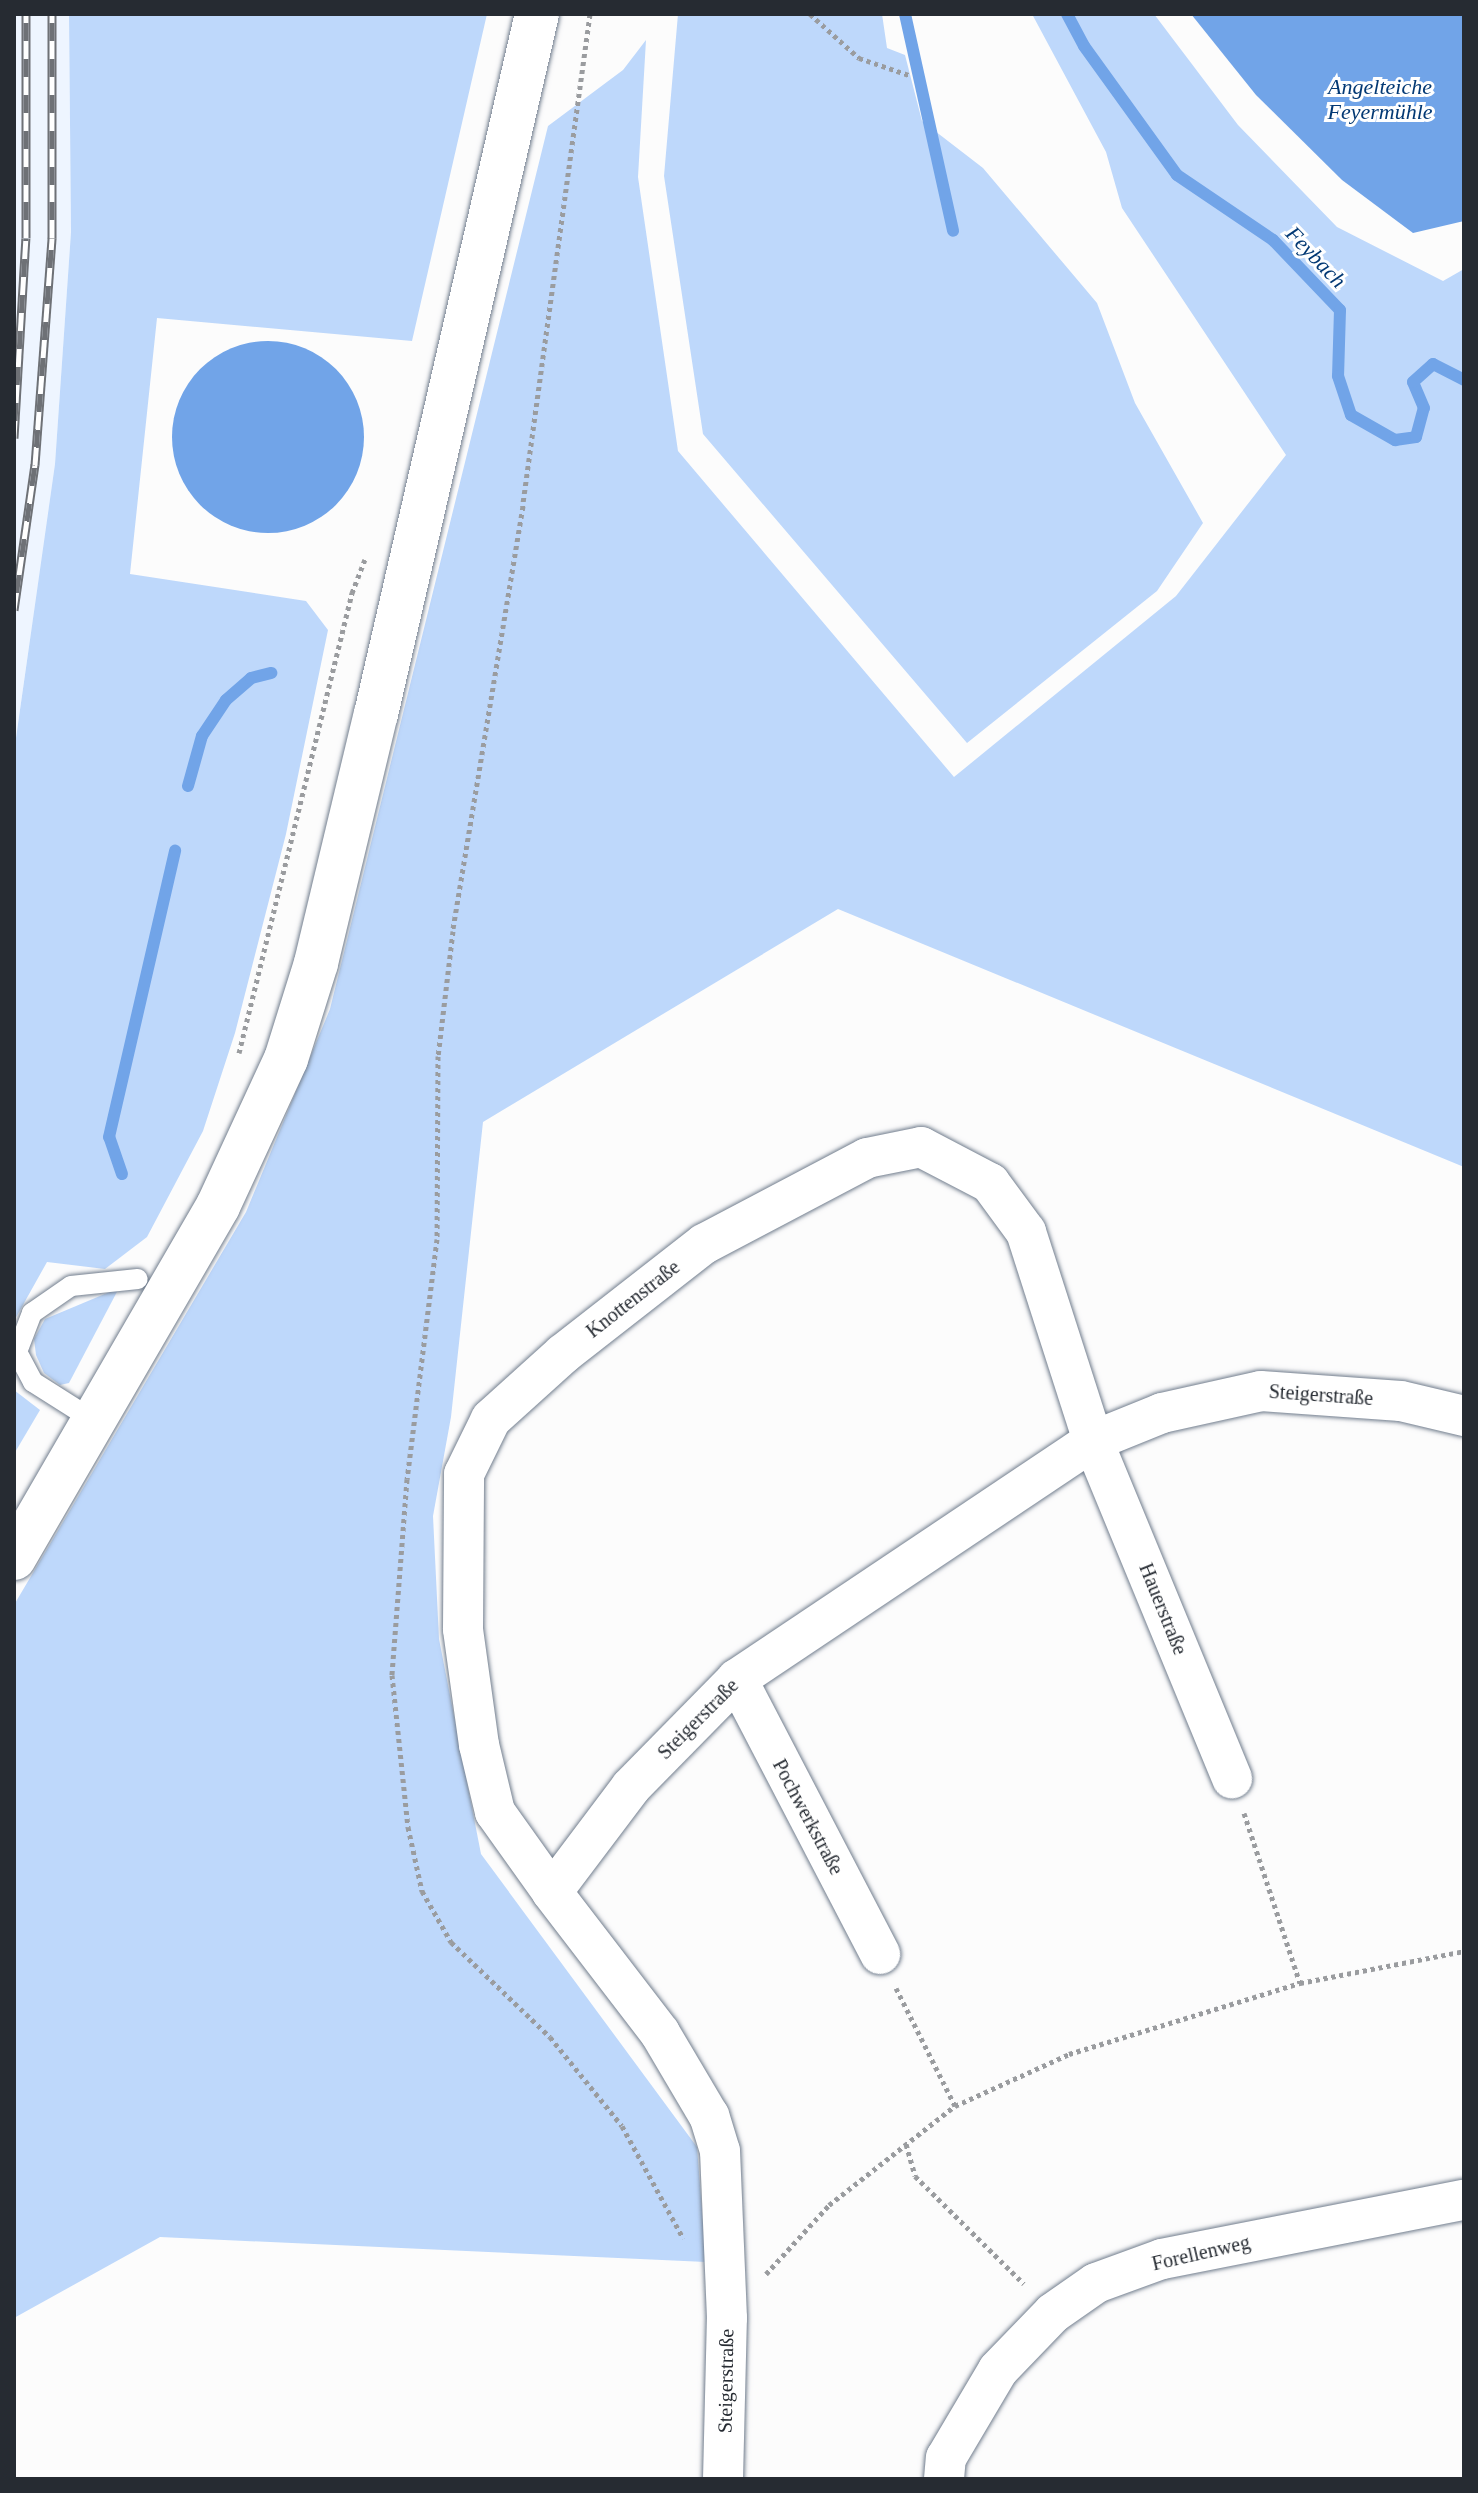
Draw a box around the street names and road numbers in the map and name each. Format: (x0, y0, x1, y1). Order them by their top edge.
street label: Knottenstraße (581, 1255, 685, 1343)
street label: Steigerstraße (1268, 1379, 1374, 1411)
street label: Hauerstraße (1134, 1560, 1192, 1658)
street label: Steigerstraße (653, 1674, 743, 1764)
street label: Pochwerkstraße (767, 1755, 849, 1879)
street label: Forellenweg (1150, 2230, 1252, 2276)
street label: Steigerstraße (713, 2329, 739, 2433)

